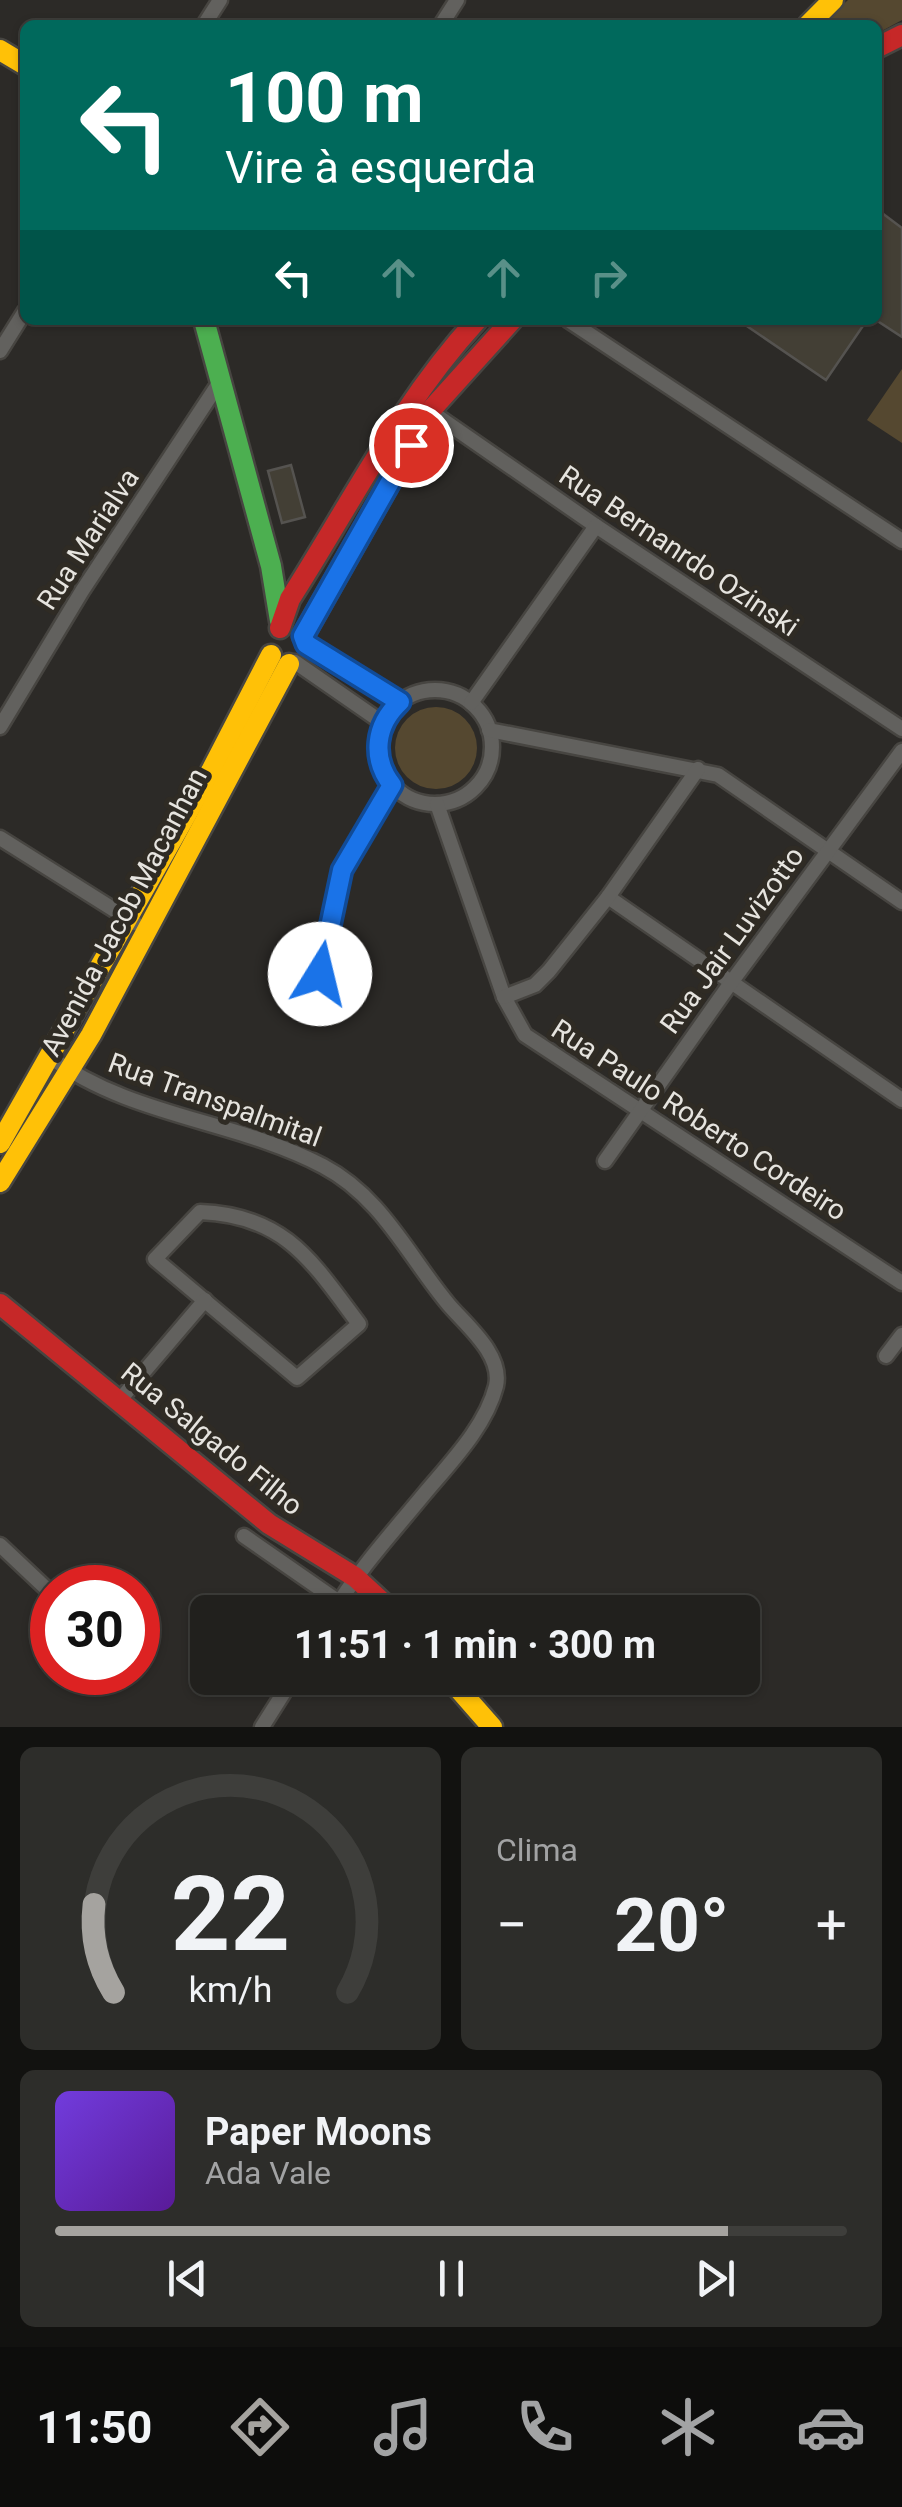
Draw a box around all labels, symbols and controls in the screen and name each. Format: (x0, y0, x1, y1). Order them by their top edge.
text: 100 m (225, 57, 424, 139)
icon: left (60, 60, 190, 190)
text: Vire à esquerda (225, 141, 536, 194)
icon: left (266, 250, 321, 305)
icon: ahead (371, 250, 426, 305)
icon: ahead (476, 250, 531, 305)
icon: right (581, 250, 636, 305)
pin (369, 403, 454, 488)
icon: arrive (384, 418, 439, 473)
street label: Rua Bernanrdo Ozinski (553, 459, 805, 643)
street label: Rua Marialva (30, 462, 146, 616)
street label: Avenida Jacob Macanhan (34, 762, 214, 1062)
street label: Rua Jair Luvizotto (653, 840, 811, 1040)
position arrow (268, 922, 372, 1026)
street label: Rua Paulo Roberto Cordeiro (546, 1012, 852, 1228)
street label: Rua Transpalmital (104, 1046, 326, 1154)
street label: Rua Salgado Filho (115, 1356, 309, 1522)
speed limit sign: 30 (30, 1565, 160, 1695)
text: 11:51 · 1 min · 300 m (294, 1623, 656, 1667)
text: Clima (496, 1831, 578, 1869)
text: 22 (171, 1854, 290, 1975)
text: 20° (614, 1881, 729, 1969)
text: − (496, 1893, 527, 1957)
text: + (816, 1893, 847, 1957)
text: km/h (189, 1969, 272, 2011)
text: Paper Moons (205, 2110, 432, 2154)
text: Ada Vale (205, 2154, 331, 2192)
icon: previous (160, 2251, 215, 2306)
icon: pause (424, 2251, 479, 2306)
icon: next (688, 2251, 743, 2306)
icon: directions (225, 2392, 295, 2462)
icon: music (368, 2392, 438, 2462)
icon: phone (510, 2392, 580, 2462)
icon: climate (653, 2392, 723, 2462)
icon: car (796, 2392, 866, 2462)
text: 11:50 (36, 2401, 152, 2454)

